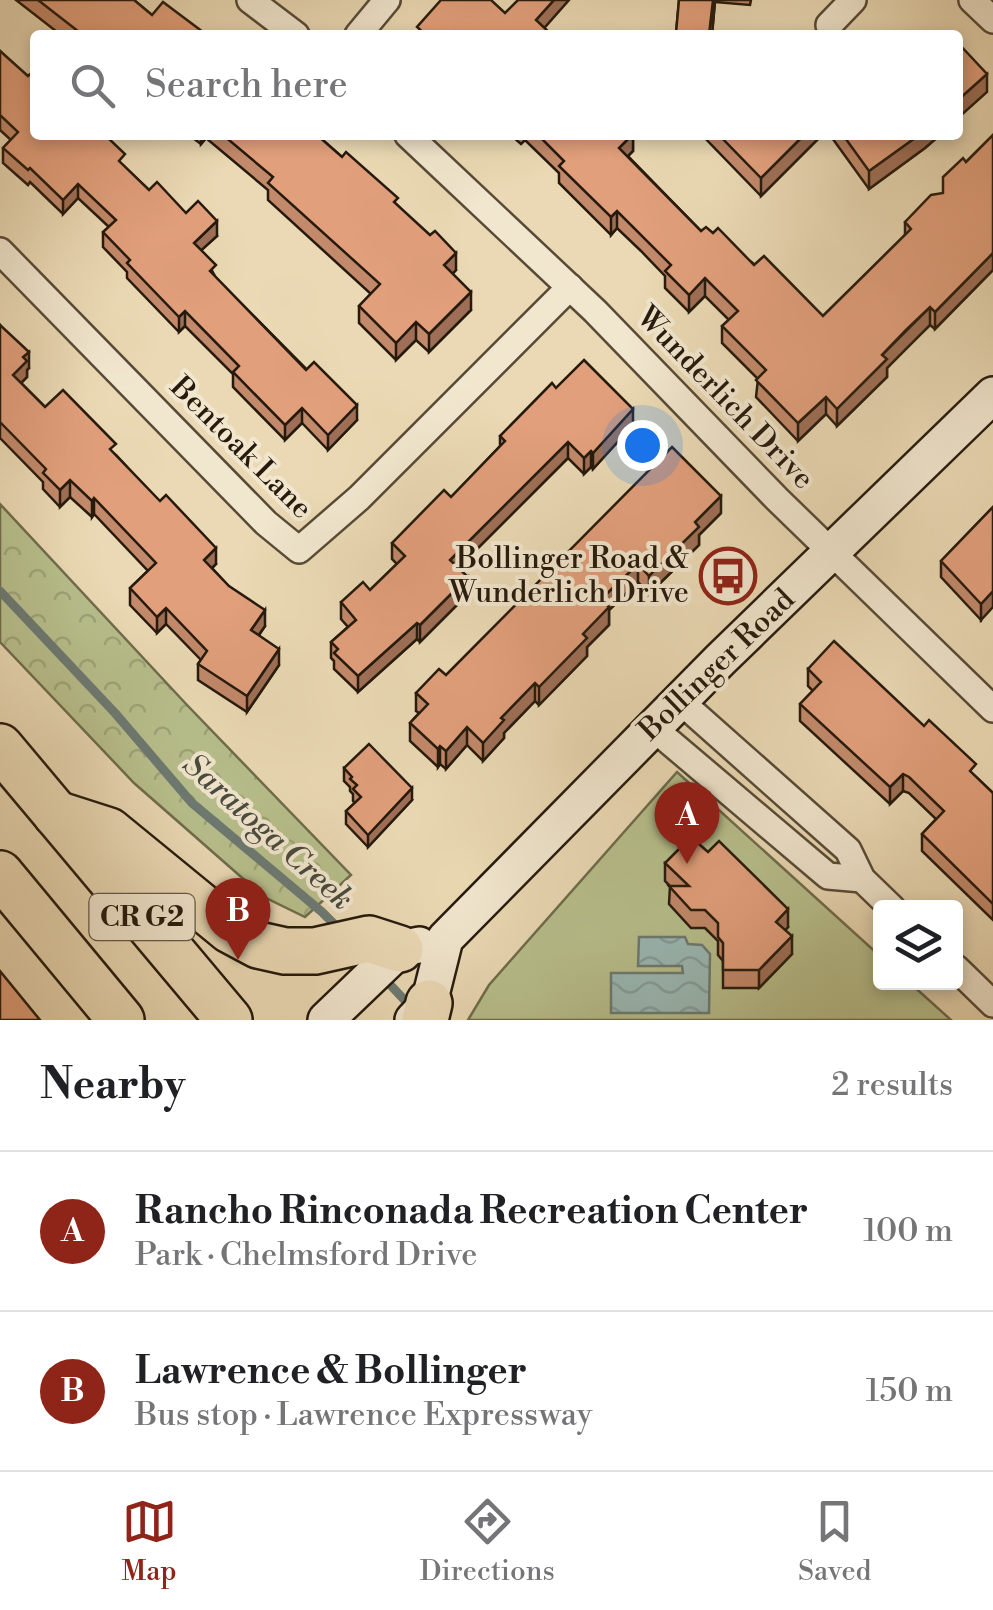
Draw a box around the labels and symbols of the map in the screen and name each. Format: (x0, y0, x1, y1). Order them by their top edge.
street label: Wunderlich Drive (627, 298, 822, 498)
street label: Bentoak Lane (161, 368, 320, 527)
your location (617, 420, 668, 471)
place label: Bollinger Road & Wunderlich Drive (448, 540, 689, 612)
bus stop icon: Bollinger Road & Wunderlich Drive (698, 546, 758, 606)
street label: Bollinger Road (630, 581, 803, 750)
water label: Saratoga Creek (175, 745, 361, 919)
pin: A (654, 782, 720, 864)
pin: B (206, 878, 270, 960)
road number: CR G2 (90, 894, 194, 940)

